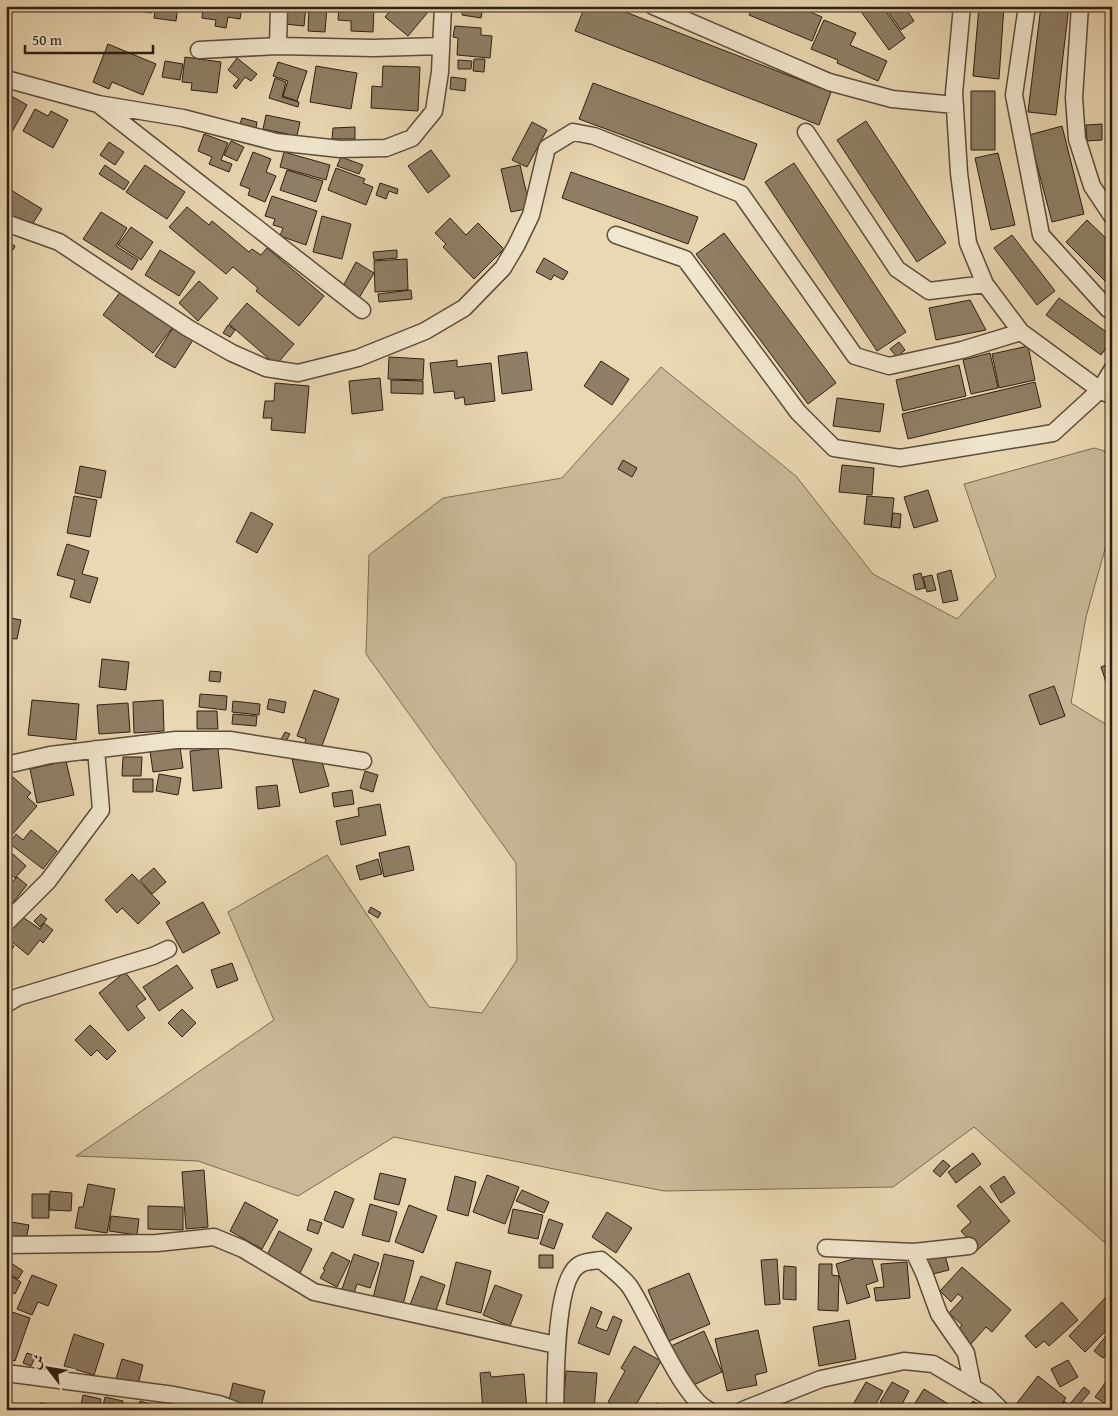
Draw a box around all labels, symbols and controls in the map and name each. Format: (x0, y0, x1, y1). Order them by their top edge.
scale bar (25, 22, 152, 54)
text: 50 m (32, 29, 63, 50)
north arrow (22, 1344, 72, 1394)
text: ش (25, 1350, 49, 1372)

